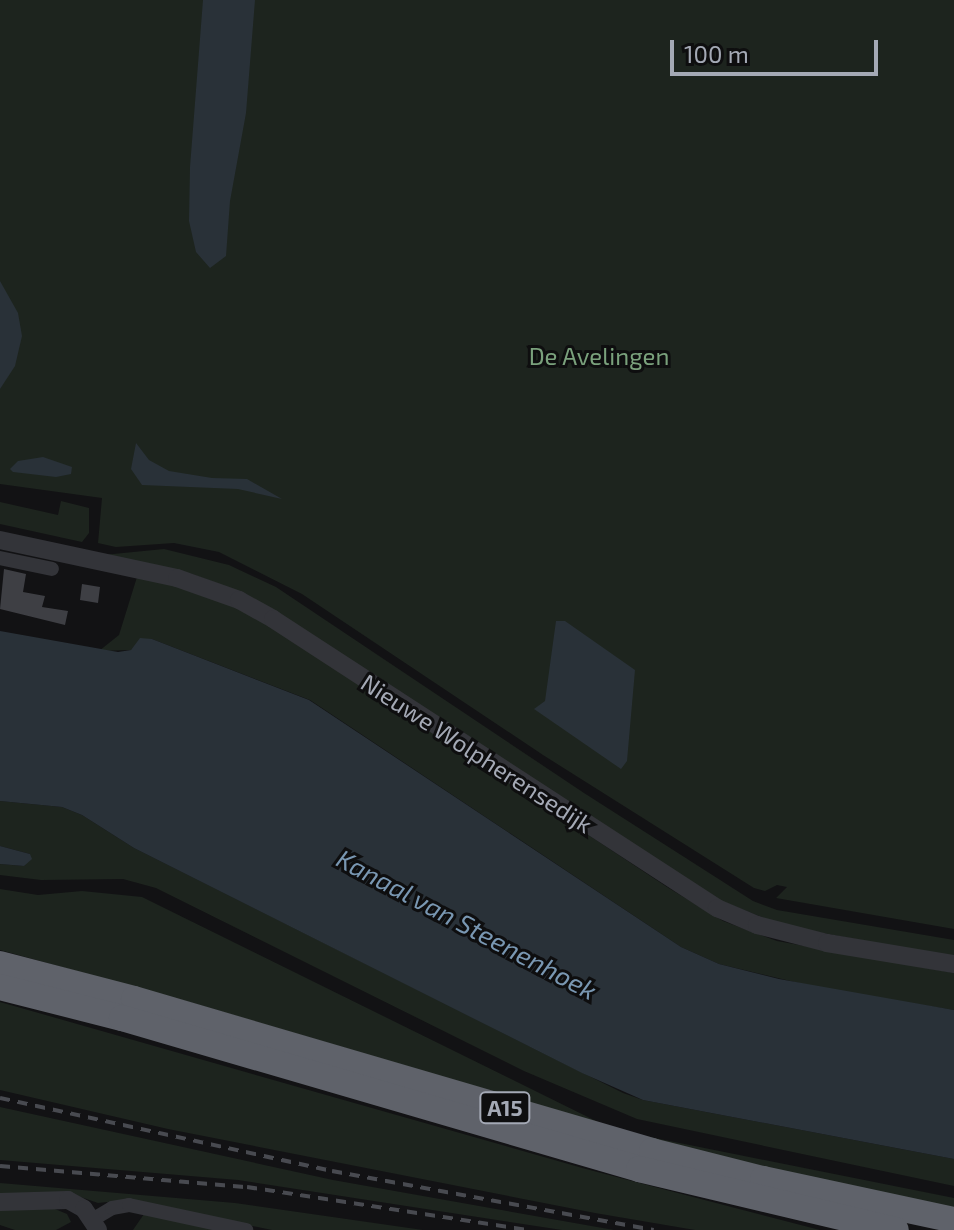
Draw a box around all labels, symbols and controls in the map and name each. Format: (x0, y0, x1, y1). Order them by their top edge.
scale bar (674, 24, 882, 74)
text: 100 m (684, 39, 749, 68)
park label: De Avelingen (528, 342, 670, 370)
street label: Nieuwe Wolpherensedijk (356, 667, 598, 839)
water label: Kanaal van Steenenhoek (331, 842, 603, 1006)
road number: A15 (479, 1090, 531, 1126)

